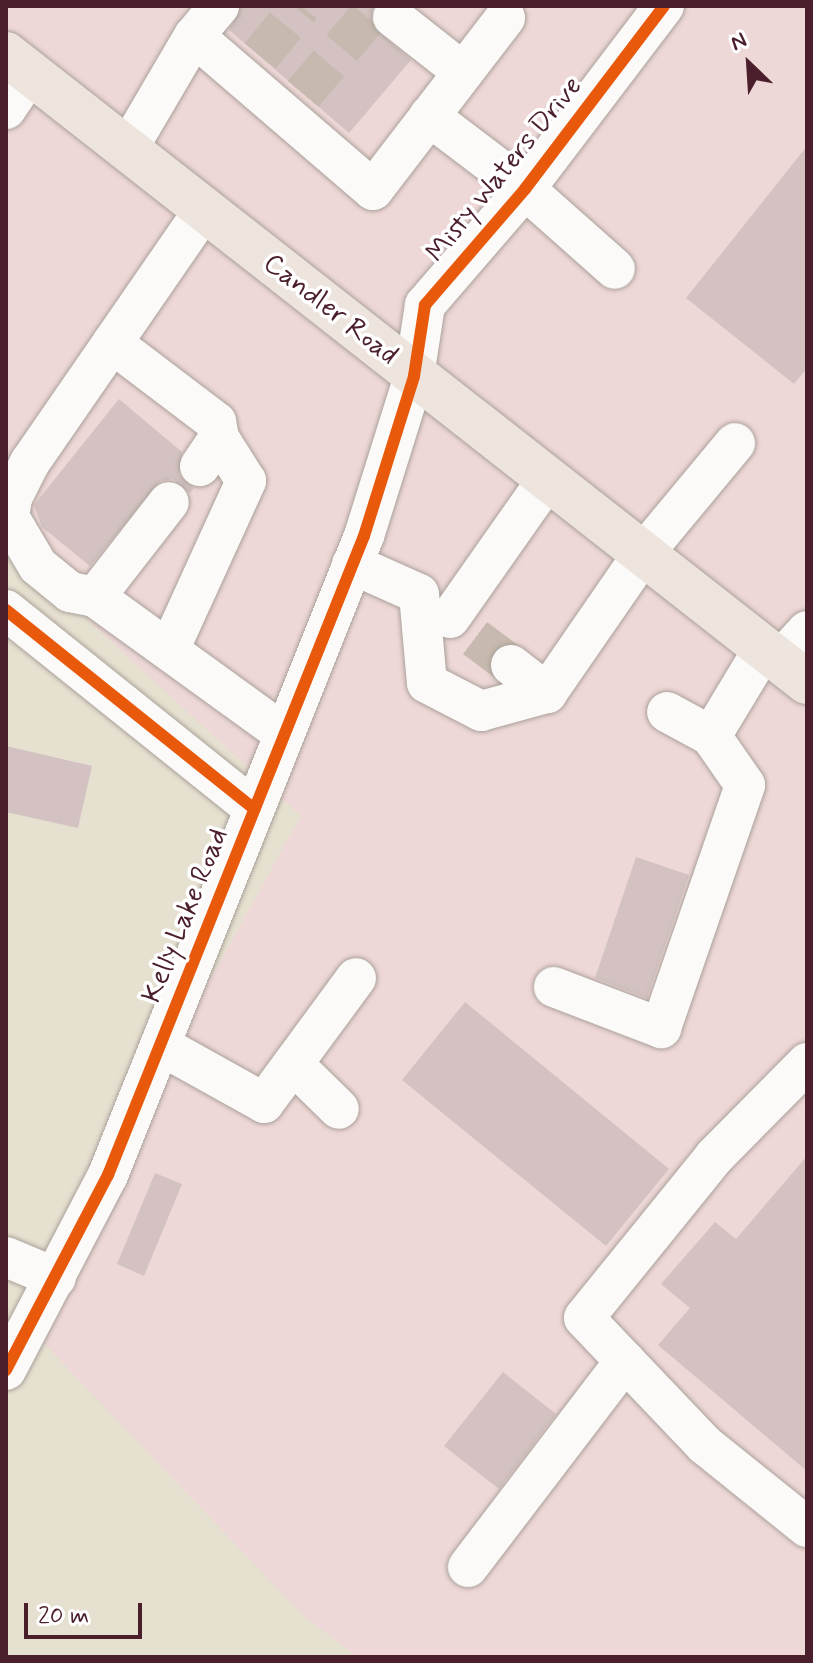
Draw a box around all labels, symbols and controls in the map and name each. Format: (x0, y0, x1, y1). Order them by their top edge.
north arrow (709, 24, 789, 104)
text: N (726, 26, 751, 58)
street label: Misty Waters Drive (420, 71, 590, 269)
street label: Candler Road (257, 247, 403, 373)
street label: Kelly Lake Road (135, 821, 237, 1011)
scale bar (28, 1587, 146, 1637)
text: 20 m (38, 1601, 89, 1632)

